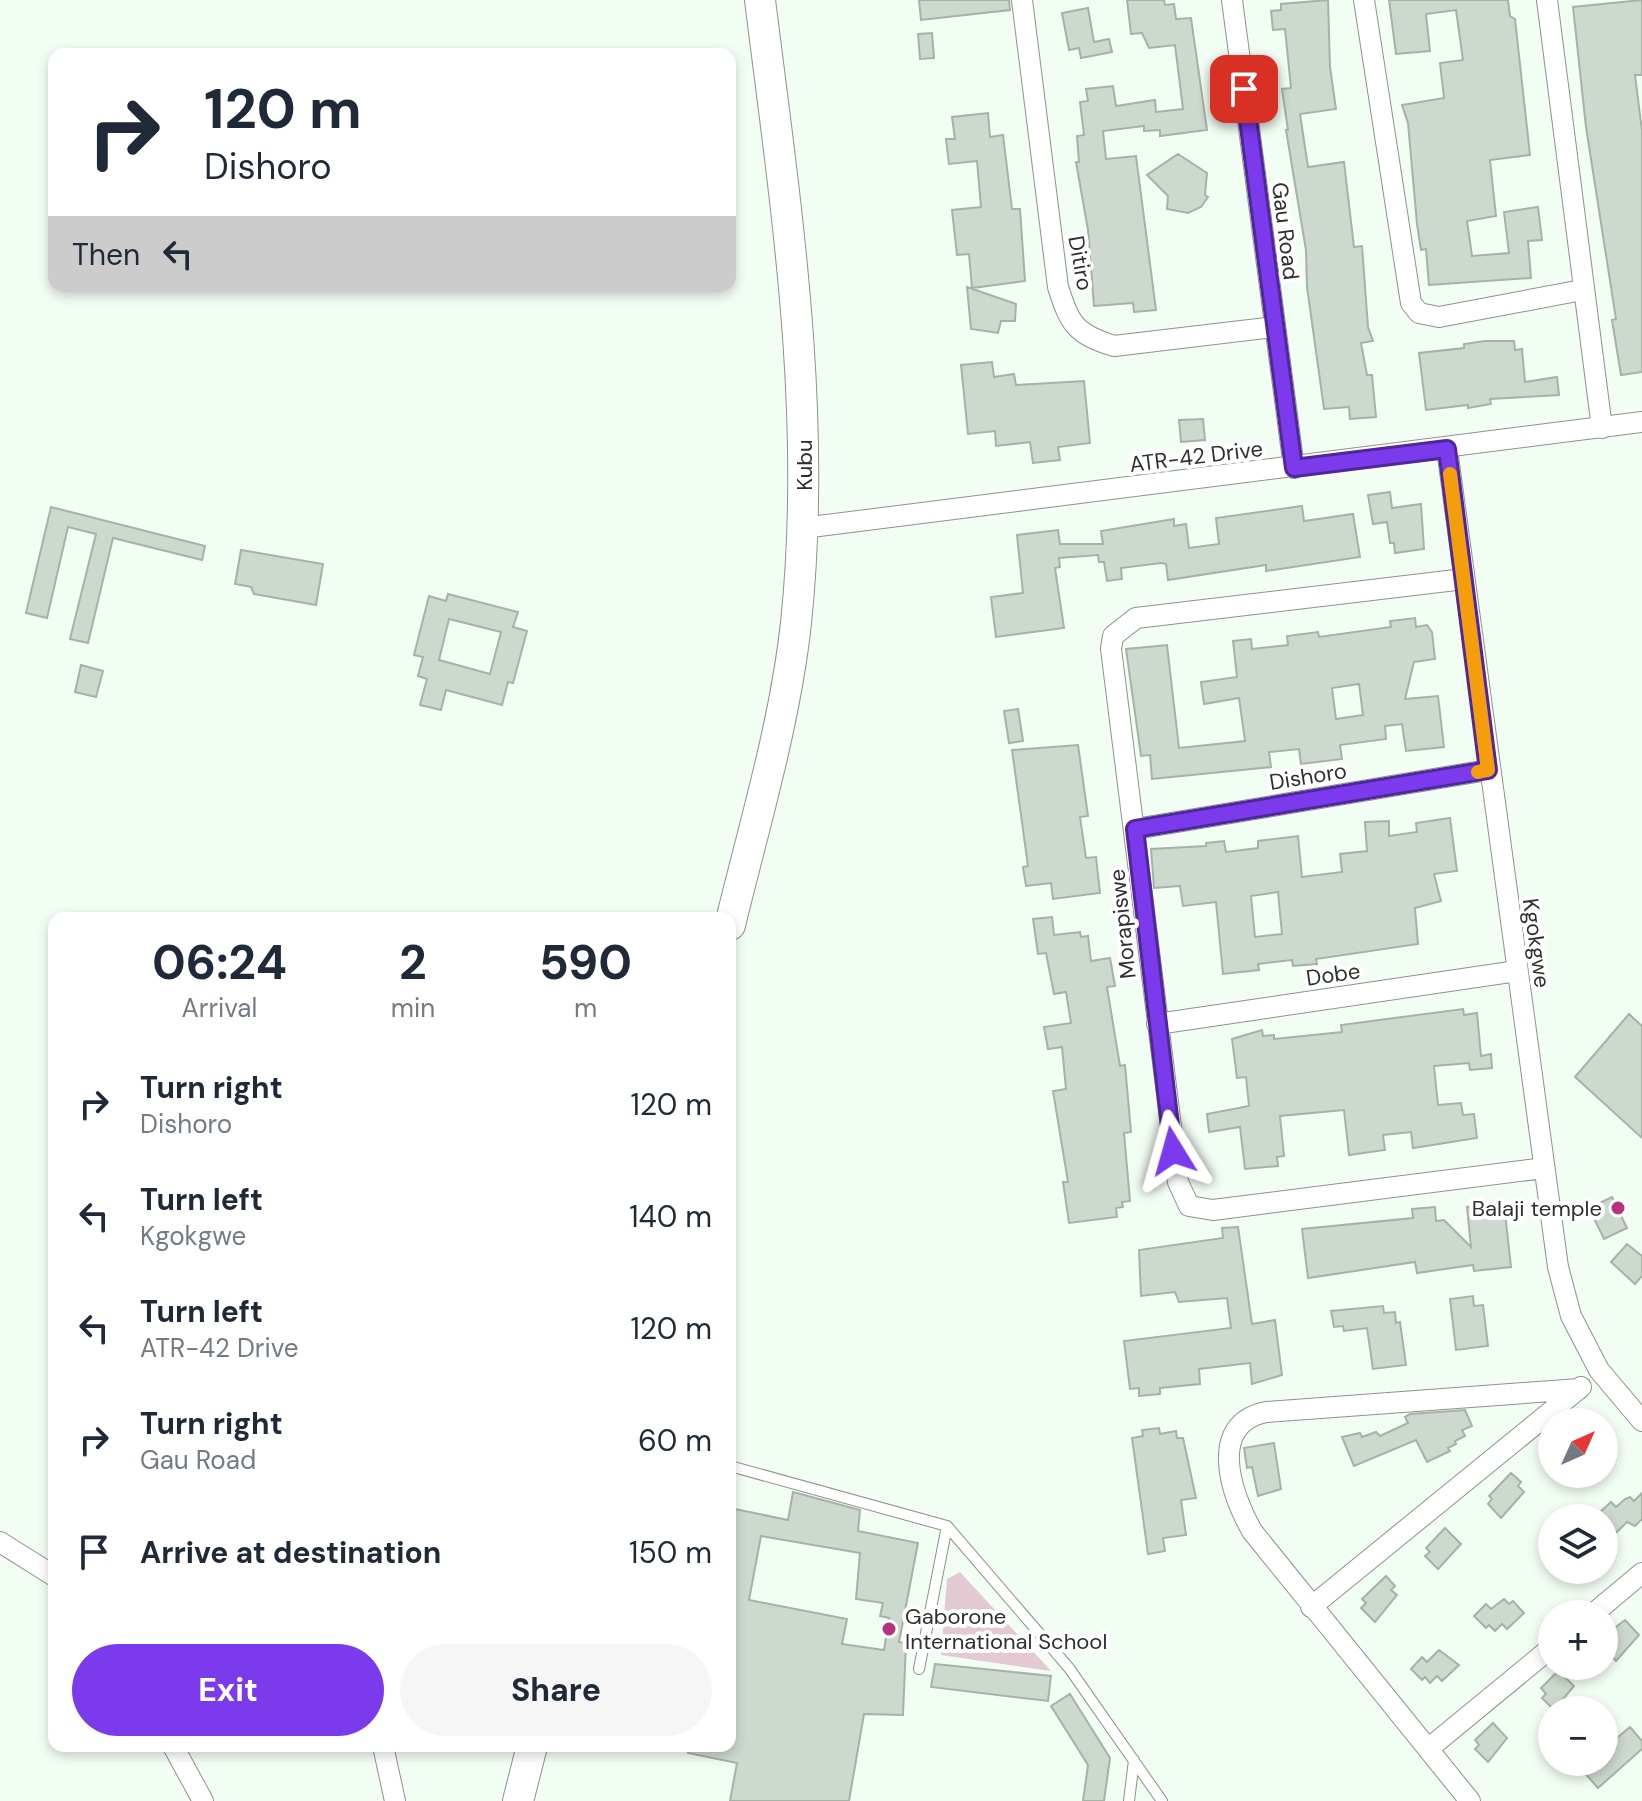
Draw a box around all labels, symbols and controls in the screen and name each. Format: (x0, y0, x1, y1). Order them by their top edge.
pin (1210, 55, 1278, 123)
icon: arrive (1222, 67, 1266, 111)
text: 120 m (204, 72, 362, 145)
icon: right (72, 80, 176, 184)
text: Dishoro (204, 143, 332, 190)
street label: Gau Road (1265, 180, 1306, 282)
icon: left (156, 232, 200, 276)
street label: Ditiro (1061, 233, 1100, 293)
text: Then (72, 235, 140, 274)
street label: ATR-42 Drive (1128, 434, 1264, 479)
street label: Kubu (790, 439, 819, 491)
street label: Dishoro (1267, 756, 1349, 797)
street label: Morapiswe (1102, 868, 1143, 980)
street label: Kgokgwe (1516, 897, 1557, 990)
text: 06:24 (152, 931, 287, 994)
text: 2 (399, 931, 427, 994)
text: 590 (539, 931, 632, 994)
street label: Dobe (1304, 956, 1362, 993)
text: Arrival (182, 991, 257, 1025)
text: min (391, 991, 435, 1025)
text: m (574, 991, 597, 1025)
text: Turn right (140, 1068, 283, 1107)
icon: right (72, 1082, 116, 1126)
text: 120 m (630, 1085, 712, 1124)
text: Dishoro (140, 1107, 232, 1141)
position arrow (1131, 1109, 1215, 1193)
text: Turn left (140, 1180, 263, 1219)
icon: left (72, 1194, 116, 1238)
place label: Balaji temple (1472, 1194, 1602, 1223)
text: 140 m (629, 1197, 712, 1236)
marker: Balaji temple (1609, 1199, 1627, 1217)
text: Kgokgwe (140, 1219, 246, 1253)
text: Turn left (140, 1292, 263, 1331)
icon: left (72, 1306, 116, 1350)
text: 120 m (630, 1309, 712, 1348)
text: ATR-42 Drive (140, 1331, 299, 1365)
text: Turn right (140, 1404, 283, 1443)
north arrow (1538, 1408, 1618, 1488)
map controls (1538, 1408, 1618, 1776)
icon: right (72, 1418, 116, 1462)
text: 60 m (638, 1421, 712, 1460)
text: Gau Road (140, 1443, 256, 1477)
button: layers (1538, 1504, 1618, 1584)
icon: arrive (72, 1530, 116, 1574)
text: Arrive at destination (140, 1533, 441, 1572)
text: 150 m (629, 1533, 712, 1572)
button: + (1538, 1600, 1618, 1680)
place label: Gaborone International School (905, 1602, 1107, 1656)
marker: Gaborone International School (880, 1620, 898, 1638)
button: Exit (72, 1644, 384, 1736)
button: Share (400, 1644, 712, 1736)
button: − (1538, 1696, 1618, 1776)

